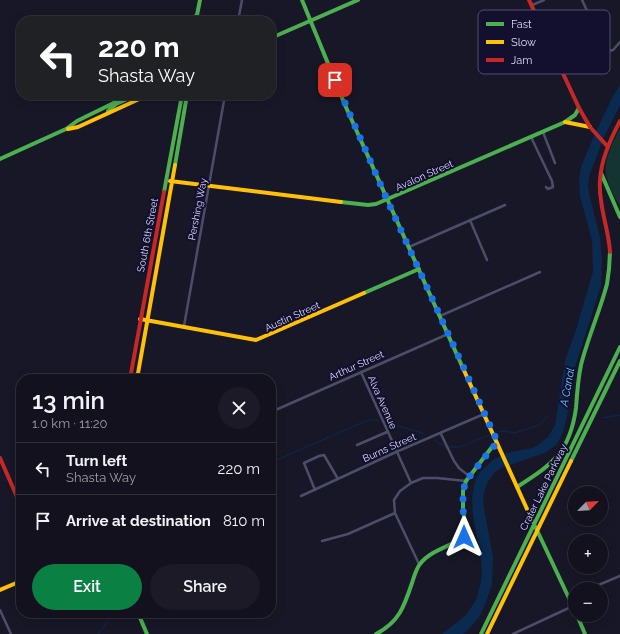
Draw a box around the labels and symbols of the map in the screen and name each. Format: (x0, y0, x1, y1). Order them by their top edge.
legend (478, 10, 610, 74)
text: Fast (511, 18, 532, 31)
text: Slow (511, 36, 536, 49)
text: Jam (511, 54, 532, 67)
pin (318, 63, 352, 97)
street label: Avalon Street (394, 158, 455, 193)
street label: Pershing Way (186, 176, 209, 241)
street label: South 6th Street (135, 197, 160, 273)
street label: Austin Street (263, 299, 322, 333)
street label: Arthur Street (327, 348, 386, 382)
water label: A Canal (558, 367, 577, 408)
street label: Alva Avenue (366, 374, 399, 431)
street label: Burns Street (361, 431, 418, 464)
street label: Crater Lake Parkway (518, 442, 569, 532)
north arrow (568, 486, 608, 526)
position arrow (443, 516, 485, 558)

